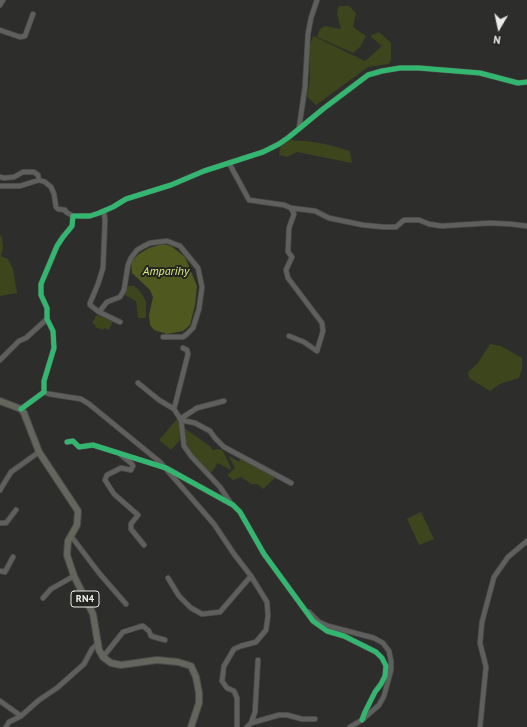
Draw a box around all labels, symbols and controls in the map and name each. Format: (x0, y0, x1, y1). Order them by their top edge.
north arrow (479, 8, 519, 48)
text: N (492, 32, 502, 47)
water label: Amparihy (143, 265, 189, 279)
road number: RN4 (71, 591, 99, 607)

